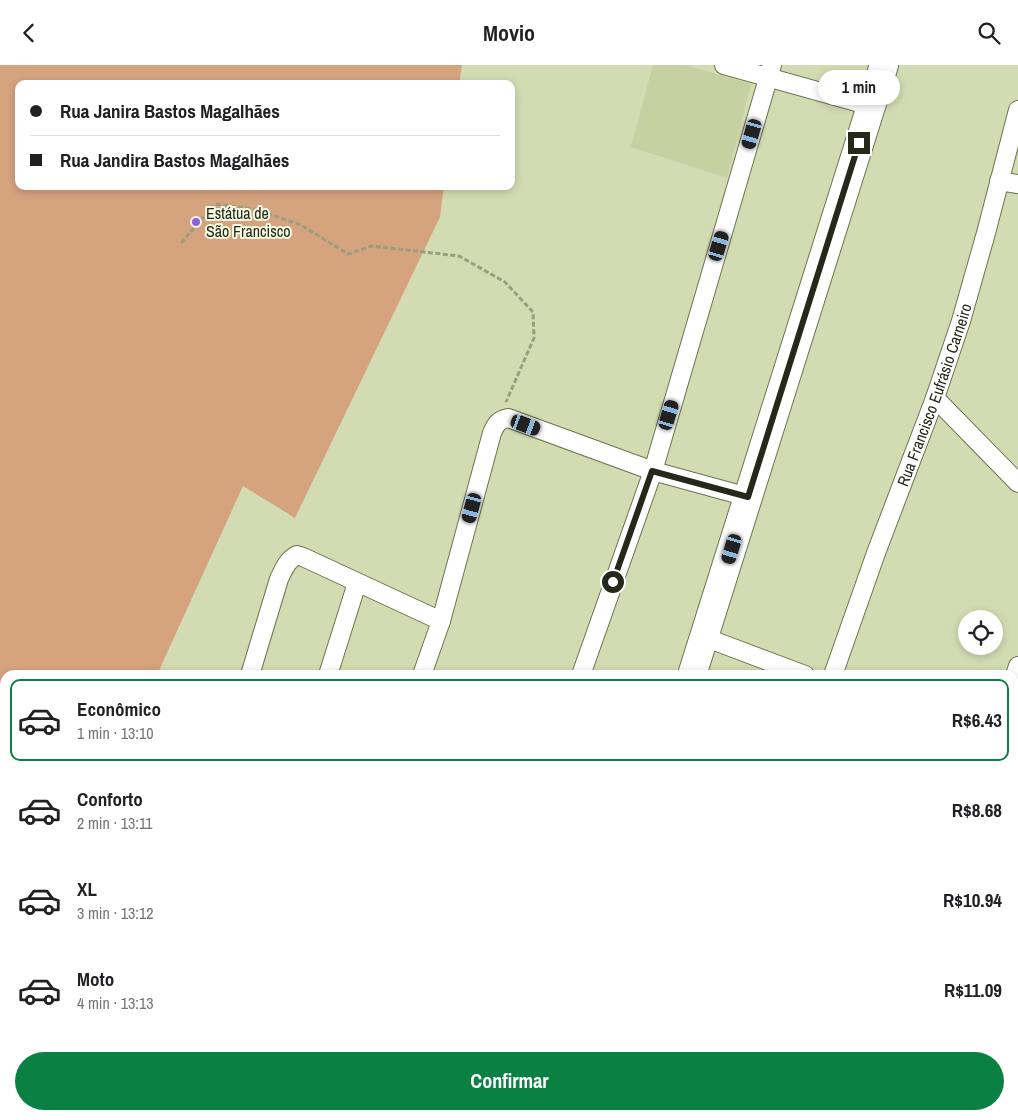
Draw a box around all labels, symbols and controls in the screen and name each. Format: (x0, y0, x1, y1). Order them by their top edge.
text: Movio (483, 18, 535, 48)
icon: back (15, 19, 43, 47)
icon: search (975, 19, 1003, 47)
callout: 1 min (818, 70, 900, 105)
text: 1 min (842, 76, 876, 98)
text: Rua Janira Bastos Magalhães (60, 98, 280, 124)
car (740, 118, 763, 150)
route end (848, 132, 870, 154)
text: Rua Jandira Bastos Magalhães (60, 147, 289, 173)
place label: Estátua de São Francisco (206, 202, 291, 242)
marker: Estátua de São Francisco (190, 216, 202, 228)
car (707, 229, 730, 263)
street label: Rua Francisco Eufrásio Carneiro (891, 301, 976, 489)
car (657, 398, 680, 432)
car (509, 413, 542, 437)
car (460, 492, 483, 524)
car (720, 532, 743, 566)
route start (602, 571, 624, 593)
map controls (958, 610, 1003, 655)
button: locate (958, 610, 1003, 655)
text: Econômico (77, 696, 161, 722)
icon: car (17, 698, 62, 743)
text: R$6.43 (952, 707, 1002, 733)
text: 1 min · 13:10 (77, 722, 154, 744)
text: Conforto (77, 786, 143, 812)
icon: car (17, 788, 62, 833)
text: R$8.68 (952, 797, 1002, 823)
text: 2 min · 13:11 (77, 812, 153, 834)
text: XL (77, 876, 97, 902)
icon: car (17, 878, 62, 923)
text: R$10.94 (943, 887, 1002, 913)
text: 3 min · 13:12 (77, 902, 154, 924)
text: Moto (77, 966, 114, 992)
icon: car (17, 968, 62, 1013)
text: R$11.09 (944, 977, 1002, 1003)
text: 4 min · 13:13 (77, 992, 154, 1014)
button: Confirmar (15, 1052, 1004, 1110)

